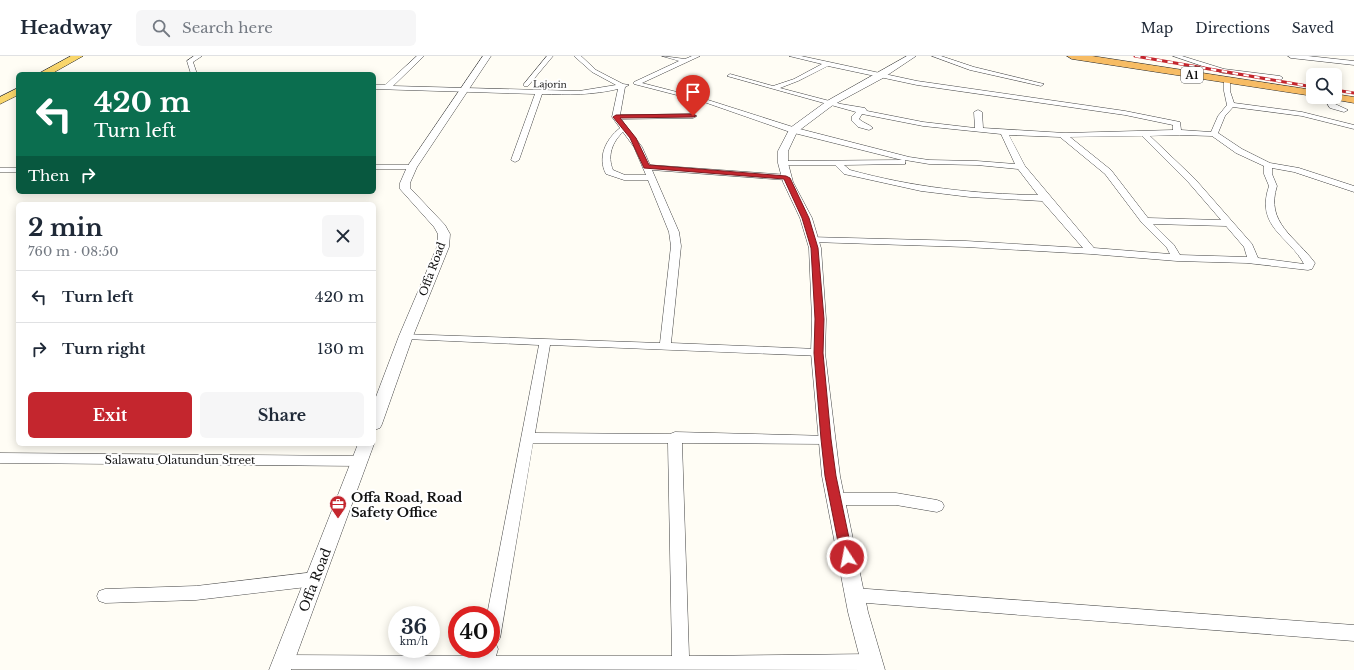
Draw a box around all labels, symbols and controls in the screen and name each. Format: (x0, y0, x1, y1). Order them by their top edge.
search box (136, 10, 416, 46)
text: Headway (20, 16, 112, 39)
icon: search (150, 17, 172, 39)
text: Search here (182, 18, 273, 37)
text: Map (1141, 19, 1173, 37)
text: Directions (1195, 19, 1270, 37)
text: Saved (1292, 19, 1334, 37)
road number: A1 (1181, 67, 1203, 83)
map controls (1306, 68, 1342, 104)
button: search (1306, 68, 1342, 104)
pin (676, 75, 710, 116)
street label: Lajorin (533, 78, 567, 90)
icon: arrive (682, 81, 704, 103)
text: 420 m (94, 85, 190, 120)
icon: left (28, 88, 80, 140)
text: Turn left (94, 120, 176, 142)
icon: right (77, 164, 99, 186)
text: Then (28, 166, 69, 185)
text: 2 min (28, 213, 103, 242)
button: close (322, 215, 364, 257)
street label: Offa Road (416, 239, 448, 298)
text: 760 m · 08:50 (28, 243, 119, 260)
icon: left (28, 286, 50, 308)
text: Turn left (62, 287, 133, 306)
text: 420 m (315, 287, 364, 306)
icon: right (28, 338, 50, 360)
text: Turn right (62, 339, 145, 358)
text: 130 m (317, 339, 364, 358)
button: Exit (28, 392, 192, 438)
button: Share (200, 392, 364, 438)
street label: Salawatu Olatundun Street (105, 453, 256, 467)
place label: Offa Road, Road Safety Office (351, 489, 462, 521)
office icon: Offa Road, Road Safety Office (328, 494, 348, 519)
position arrow (826, 536, 868, 578)
street label: Offa Road (295, 545, 335, 614)
speed limit sign: 40 (448, 606, 500, 658)
text: 36 (401, 615, 427, 639)
text: km/h (400, 635, 428, 648)

